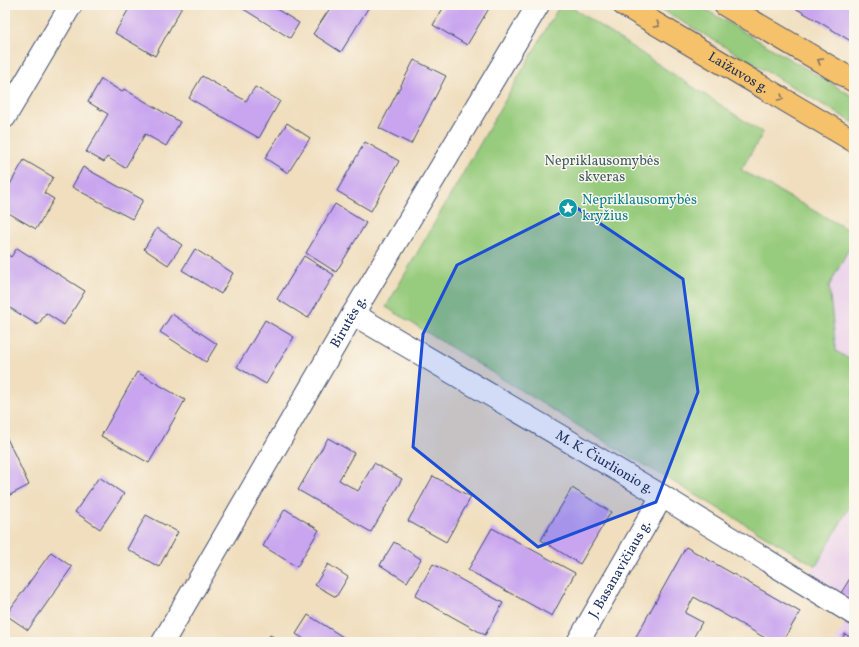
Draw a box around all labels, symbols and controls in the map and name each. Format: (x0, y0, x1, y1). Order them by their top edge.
one-way arrow (653, 20, 660, 27)
street label: Laižuvos g. (705, 47, 772, 98)
one-way arrow (817, 59, 824, 66)
one-way arrow (777, 94, 784, 101)
park label: Nepriklausomybės skveras (545, 152, 659, 187)
place label: Nepriklausomybės kryžius (582, 191, 697, 226)
place icon: Nepriklausomybės kryžius (557, 197, 579, 219)
street label: Birutės g. (326, 292, 371, 351)
street label: M. K. Čiurlionio g. (552, 426, 657, 499)
street label: J. Basanavičiaus g. (584, 517, 656, 622)

